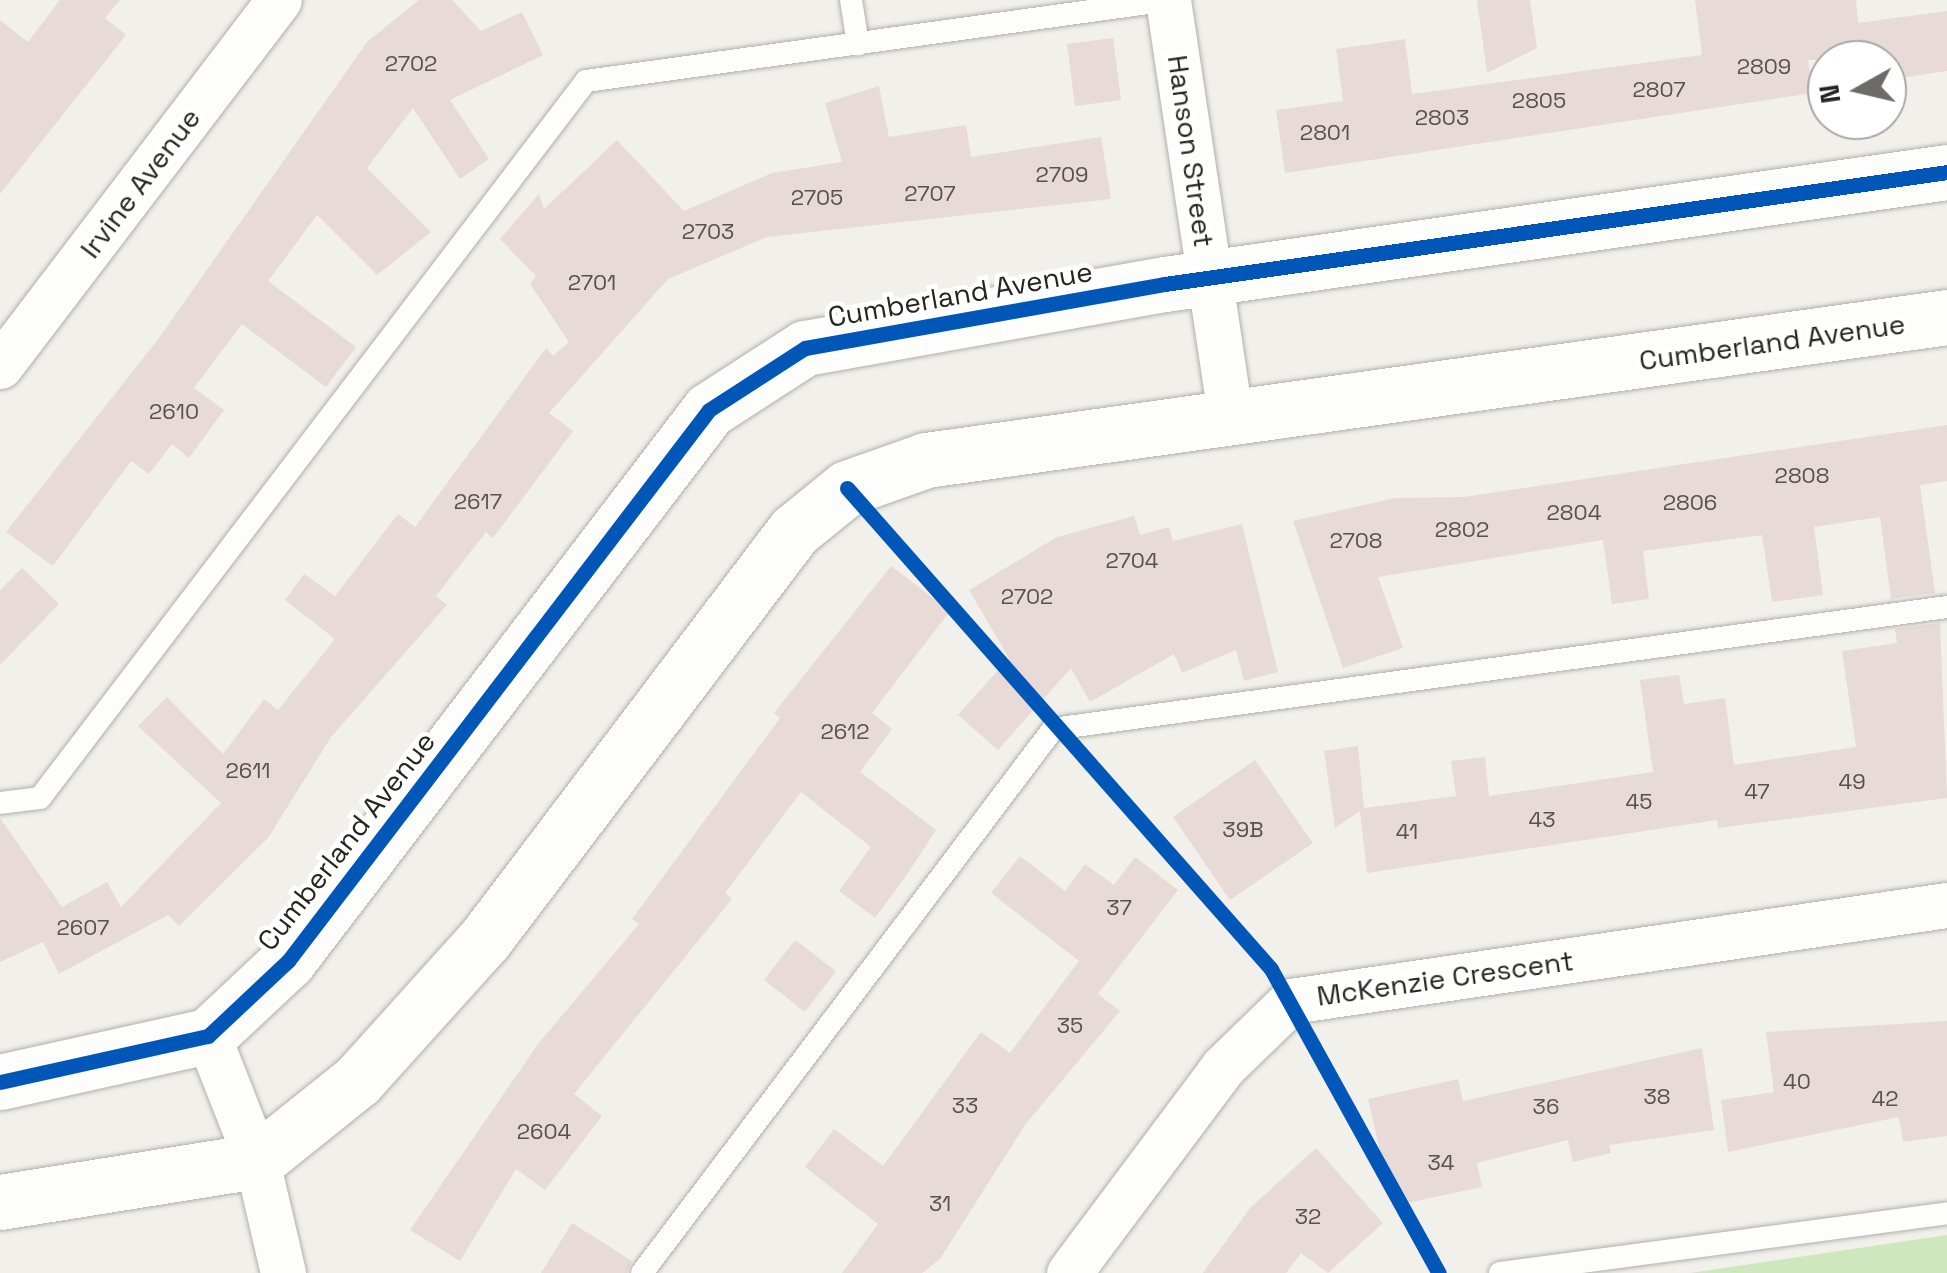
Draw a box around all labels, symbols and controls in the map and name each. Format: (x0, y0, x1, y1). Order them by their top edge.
north arrow (1807, 40, 1907, 140)
house number: 2702 (385, 51, 437, 77)
street label: Hanson Street (1161, 53, 1221, 249)
house number: 2809 (1737, 54, 1791, 80)
house number: 2807 (1632, 77, 1686, 103)
text: N (1810, 82, 1848, 106)
house number: 2805 (1512, 88, 1566, 114)
street label: Irvine Avenue (73, 101, 207, 265)
house number: 2803 (1415, 105, 1469, 131)
house number: 2801 (1300, 120, 1350, 146)
house number: 2709 (1036, 162, 1088, 188)
house number: 2707 (904, 181, 956, 207)
house number: 2705 (791, 185, 843, 211)
house number: 2703 (682, 219, 734, 245)
street label: Cumberland Avenue (825, 254, 1095, 334)
house number: 2701 (568, 270, 616, 296)
street label: Cumberland Avenue (1637, 307, 1907, 377)
house number: 2610 (149, 399, 199, 425)
house number: 2808 (1775, 463, 1829, 489)
house number: 2617 (454, 489, 502, 515)
house number: 2806 (1663, 490, 1717, 516)
house number: 2804 (1547, 500, 1601, 526)
house number: 2802 (1435, 517, 1489, 543)
house number: 2708 (1329, 528, 1383, 554)
house number: 2704 (1105, 548, 1159, 574)
house number: 2702 (1001, 584, 1053, 610)
house number: 2612 (820, 719, 870, 745)
street label: Cumberland Avenue (250, 725, 442, 957)
house number: 2611 (225, 758, 271, 784)
house number: 49 (1838, 769, 1866, 795)
house number: 47 (1744, 779, 1770, 805)
house number: 45 (1626, 789, 1652, 815)
house number: 43 (1528, 807, 1556, 833)
house number: 39B (1222, 817, 1264, 843)
house number: 41 (1396, 819, 1418, 845)
house number: 37 (1106, 895, 1132, 921)
house number: 2607 (57, 915, 109, 941)
street label: McKenzie Crescent (1315, 943, 1575, 1013)
house number: 35 (1057, 1013, 1083, 1039)
house number: 40 (1783, 1069, 1811, 1095)
house number: 38 (1644, 1084, 1670, 1110)
house number: 42 (1871, 1086, 1899, 1112)
house number: 33 (952, 1093, 978, 1119)
house number: 36 (1533, 1094, 1559, 1120)
house number: 2604 (517, 1119, 571, 1145)
house number: 34 (1427, 1150, 1455, 1176)
house number: 31 (929, 1191, 951, 1217)
house number: 32 (1295, 1204, 1321, 1230)

